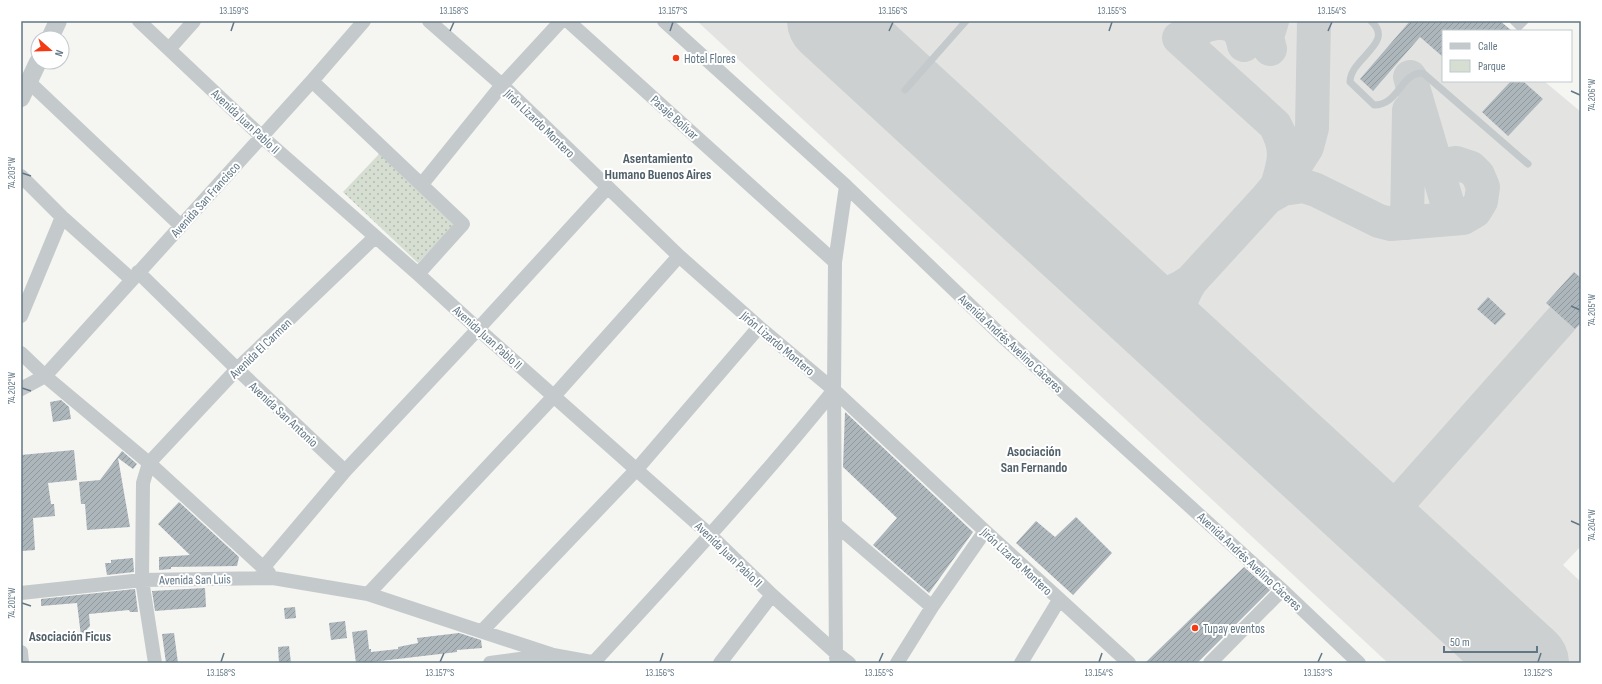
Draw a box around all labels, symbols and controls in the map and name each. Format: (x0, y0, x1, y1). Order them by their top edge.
text: 13.159°S (220, 5, 248, 17)
text: 13.158°S (440, 5, 468, 17)
text: 13.157°S (659, 5, 687, 17)
text: 13.156°S (879, 5, 907, 17)
text: 13.155°S (1098, 5, 1126, 17)
text: 13.154°S (1318, 5, 1346, 17)
north arrow (30, 30, 70, 70)
legend (1442, 30, 1572, 82)
text: Calle (1478, 39, 1498, 54)
text: N (52, 48, 66, 58)
place label: Hotel Flores (684, 51, 736, 67)
marker: Hotel Flores (671, 53, 681, 63)
text: Parque (1478, 59, 1506, 74)
text: 74.206°W (1586, 78, 1598, 111)
street label: Avenida Juan Pablo II (207, 85, 283, 157)
street label: Jirón Lizardo Montero (500, 85, 578, 161)
street label: Pasaje Bolívar (647, 92, 702, 144)
district label: Asentamiento Humano Buenos Aires (605, 150, 711, 183)
text: 74.203°W (6, 156, 18, 189)
street label: Avenida San Francisco (167, 159, 244, 241)
street label: Avenida Andrés Avelino Cáceres (954, 291, 1066, 396)
text: 74.205°W (1586, 294, 1598, 326)
street label: Avenida Juan Pablo II (449, 302, 525, 373)
street label: Jirón Lizardo Montero (736, 308, 818, 379)
street label: Avenida El Carmen (226, 315, 295, 383)
text: 74.202°W (6, 371, 18, 404)
street label: Avenida San Antonio (245, 378, 321, 451)
district label: Asociación San Fernando (1001, 443, 1067, 476)
street label: Avenida Andrés Avelino Cáceres (1193, 509, 1305, 614)
text: 74.204°W (1586, 509, 1598, 541)
street label: Avenida Juan Pablo II (691, 518, 765, 591)
street label: Jirón Lizardo Montero (977, 524, 1055, 599)
street label: Avenida San Luis (158, 571, 231, 589)
text: 74.201°W (6, 587, 18, 619)
place label: Tupay eventos (1203, 621, 1265, 637)
marker: Tupay eventos (1190, 623, 1200, 633)
district label: Asociación Ficus (28, 628, 111, 645)
scale bar (1444, 628, 1537, 654)
text: 50 m (1450, 635, 1470, 650)
text: 13.158°S (207, 667, 235, 679)
text: 13.157°S (426, 667, 454, 679)
text: 13.156°S (646, 667, 674, 679)
text: 13.155°S (865, 667, 893, 679)
text: 13.154°S (1085, 667, 1113, 679)
text: 13.153°S (1304, 667, 1332, 679)
text: 13.152°S (1524, 667, 1552, 679)

